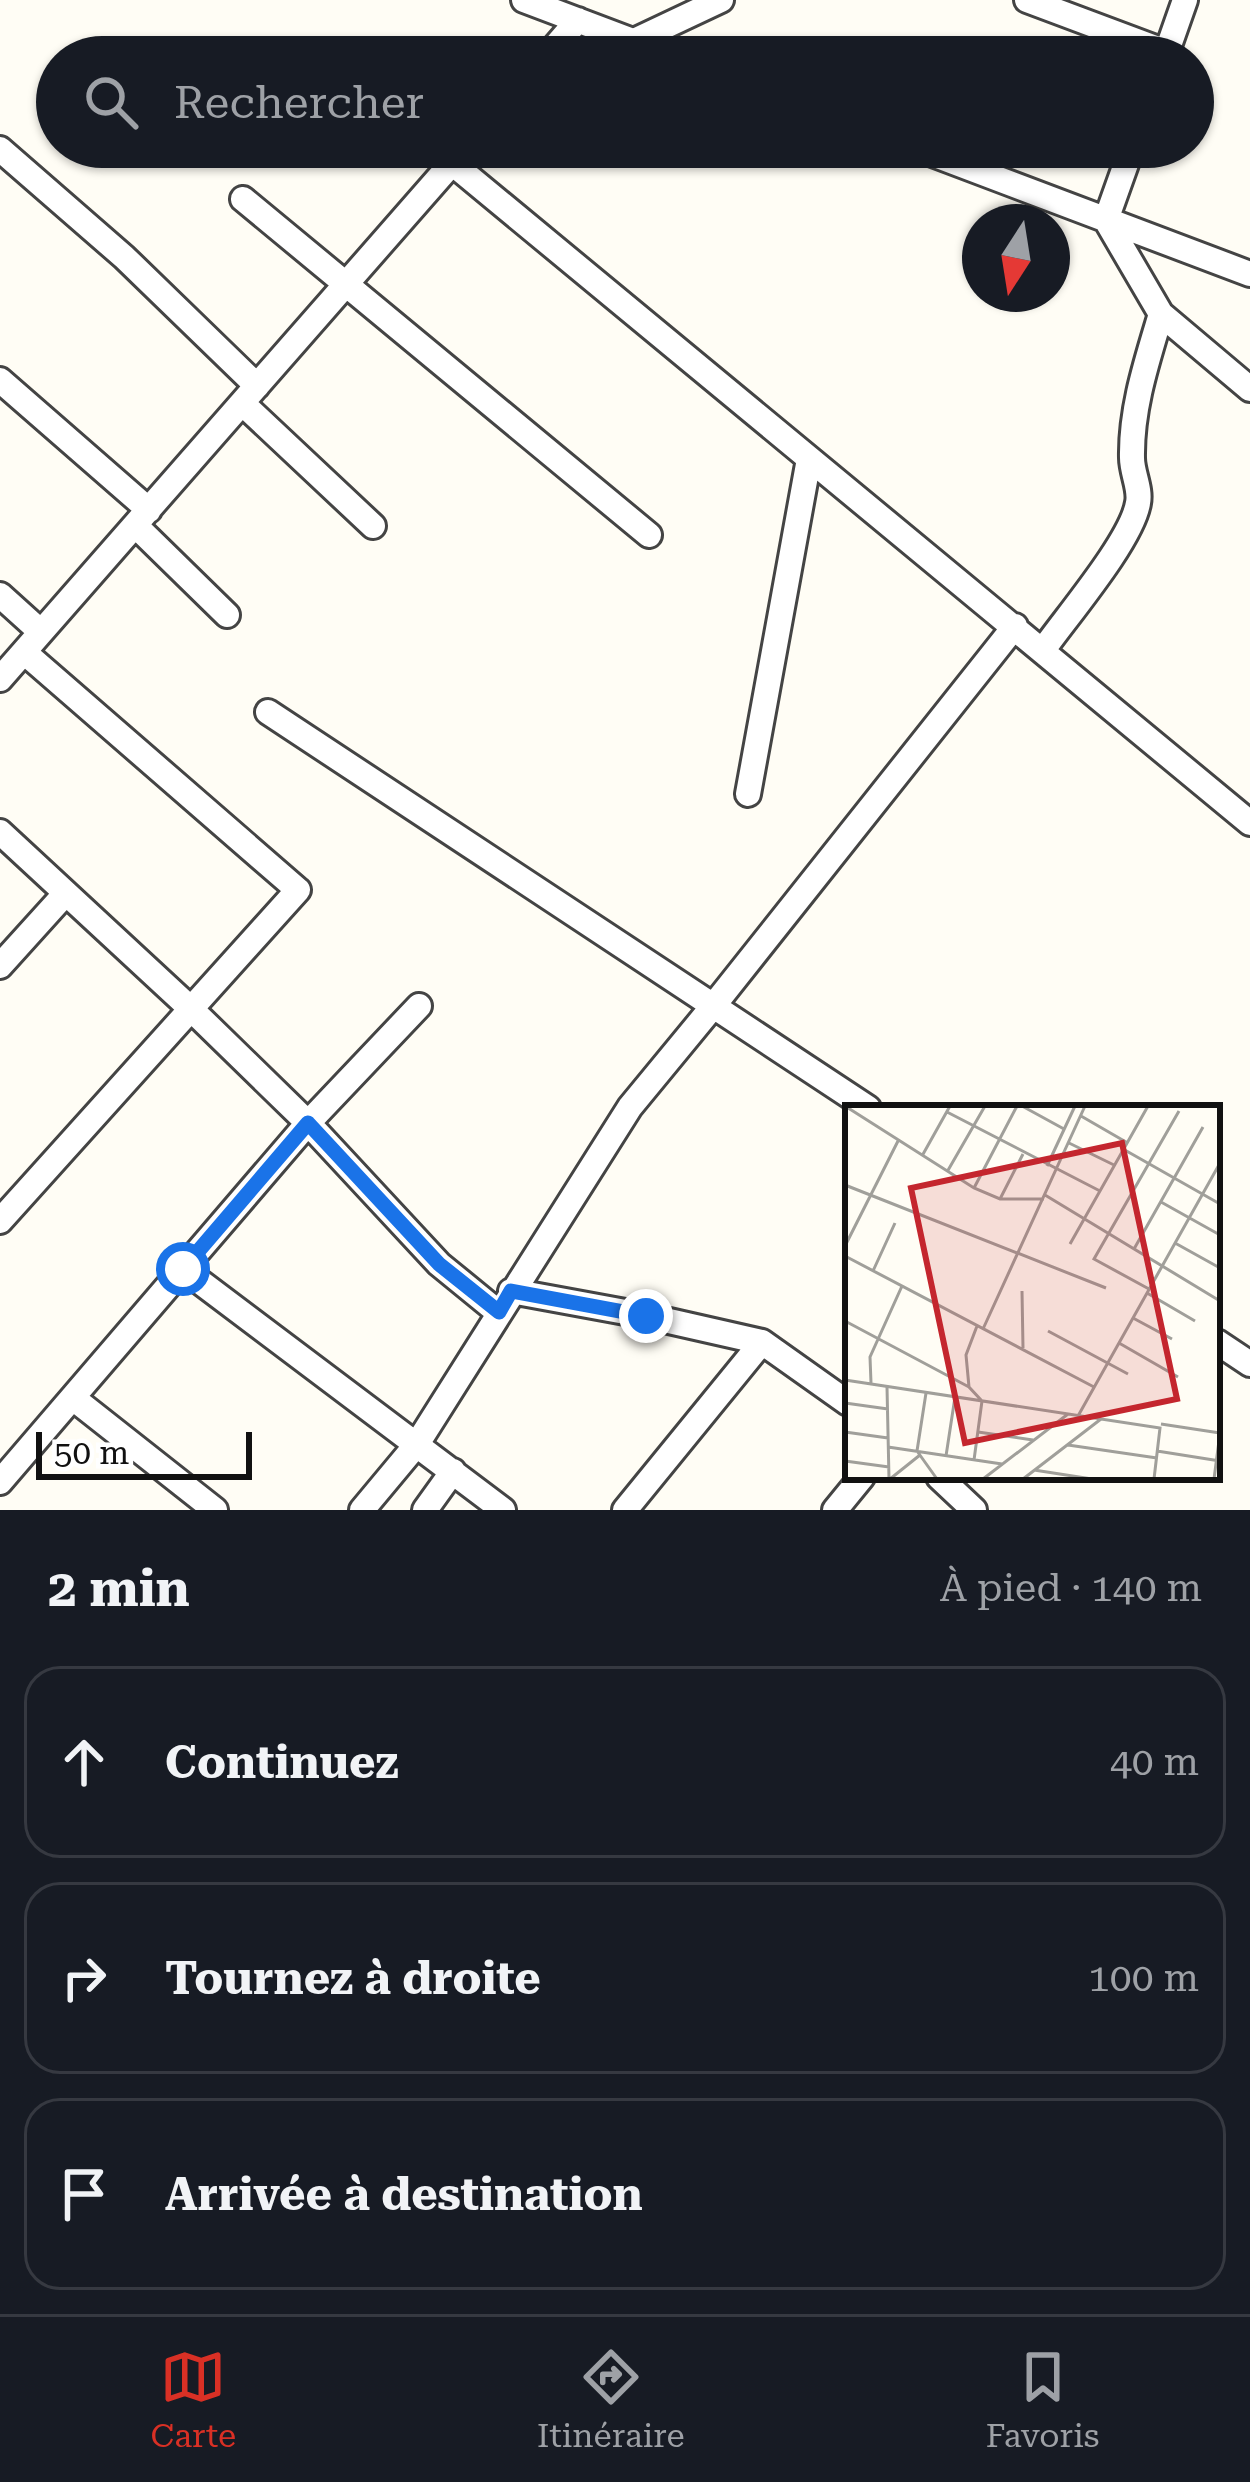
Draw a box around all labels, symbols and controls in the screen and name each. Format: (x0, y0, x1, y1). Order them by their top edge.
search box (36, 36, 1214, 168)
icon: search (78, 69, 144, 135)
text: Rechercher (174, 76, 424, 129)
north arrow (962, 204, 1070, 312)
inset map (845, 1105, 1220, 1480)
route start (156, 1242, 210, 1296)
route end (619, 1289, 673, 1343)
scale bar (36, 1426, 252, 1479)
text: 50 m (54, 1433, 129, 1472)
text: 2 min (48, 1559, 190, 1618)
text: À pied · 140 m (940, 1565, 1202, 1611)
icon: ahead (51, 1729, 117, 1795)
text: Continuez (165, 1736, 399, 1789)
text: 40 m (1110, 1739, 1199, 1785)
icon: right (51, 1945, 117, 2011)
text: Tournez à droite (165, 1952, 541, 2005)
text: 100 m (1088, 1955, 1199, 2001)
icon: arrive (51, 2161, 117, 2227)
text: Arrivée à destination (165, 2168, 643, 2221)
tab: Carte (150, 2344, 236, 2455)
tab: Itinéraire (537, 2344, 685, 2455)
tab: Favoris (986, 2344, 1100, 2455)

